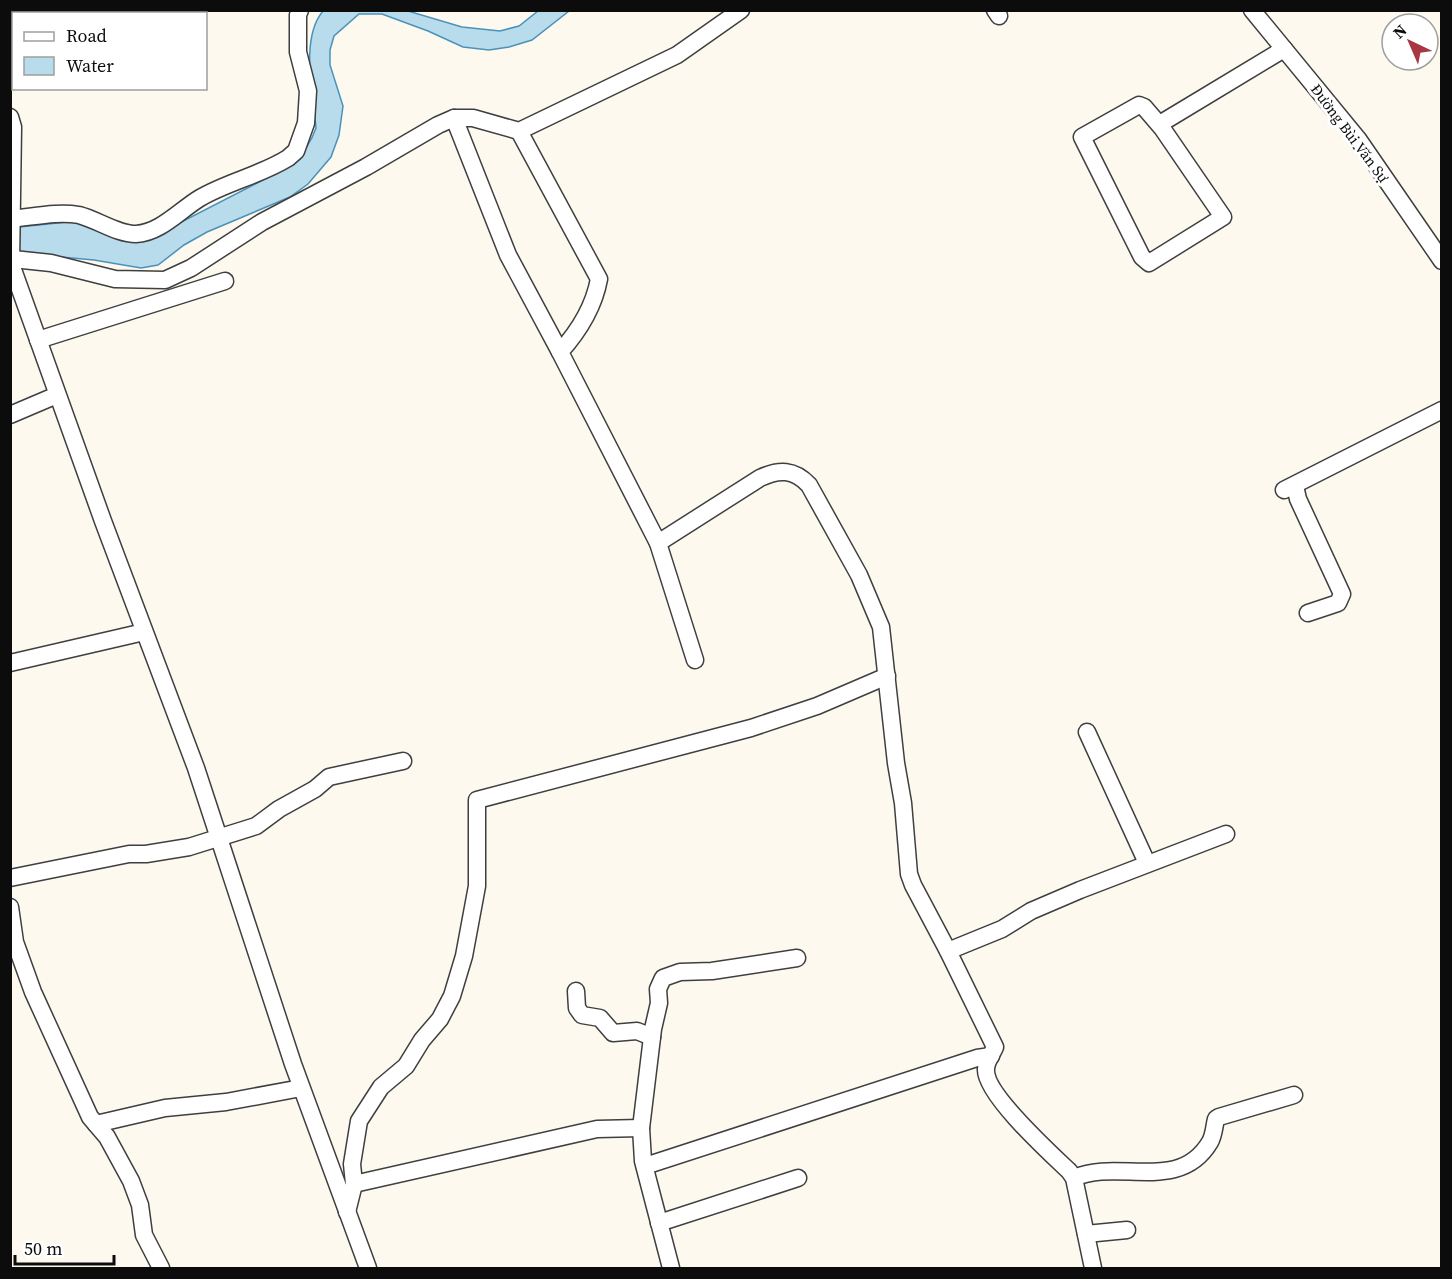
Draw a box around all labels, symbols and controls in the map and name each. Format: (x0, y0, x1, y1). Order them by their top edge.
legend (12, 12, 207, 90)
north arrow (1380, 12, 1440, 72)
text: N (1388, 19, 1412, 43)
text: Road (66, 23, 107, 48)
text: Water (66, 53, 114, 78)
street label: Đường Bùi Văn Sự (1306, 79, 1394, 187)
scale bar (15, 1228, 114, 1266)
text: 50 m (24, 1236, 62, 1261)

